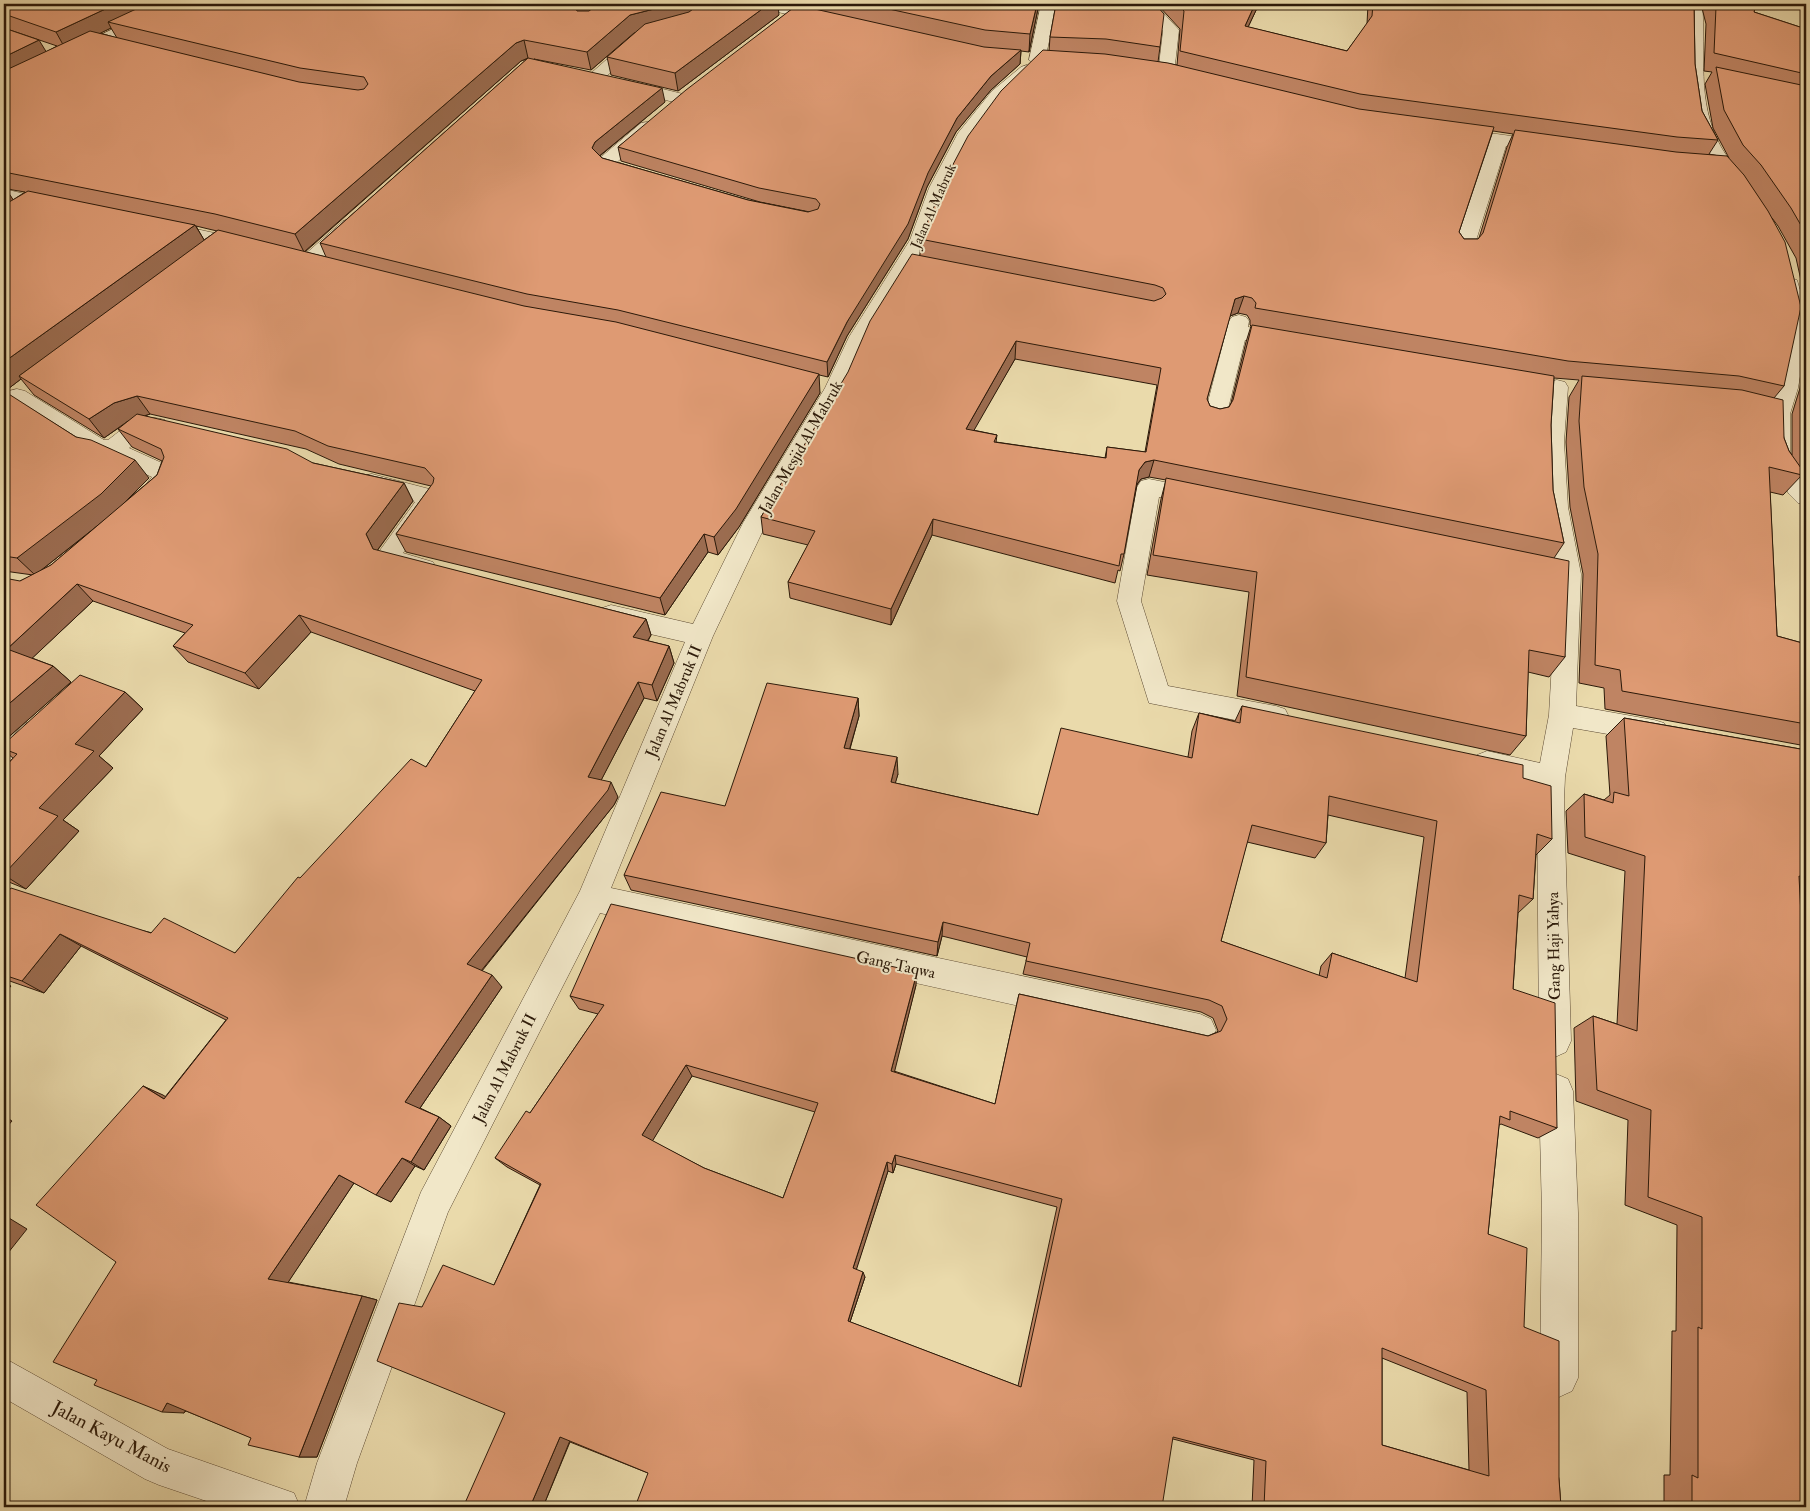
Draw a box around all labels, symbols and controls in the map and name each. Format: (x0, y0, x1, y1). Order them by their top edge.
street label: Jalan Al Mabruk (907, 161, 960, 252)
street label: Jalan Mesjid Al Mabruk (754, 377, 848, 519)
street label: Jalan Al Mabruk II (641, 642, 708, 762)
street label: Gang Haji Yahya (1543, 891, 1565, 1000)
street label: Gang Taqwa (854, 947, 938, 983)
street label: Jalan Al Mabruk II (468, 1010, 542, 1128)
street label: Jalan Kayu Manis (47, 1395, 175, 1478)

